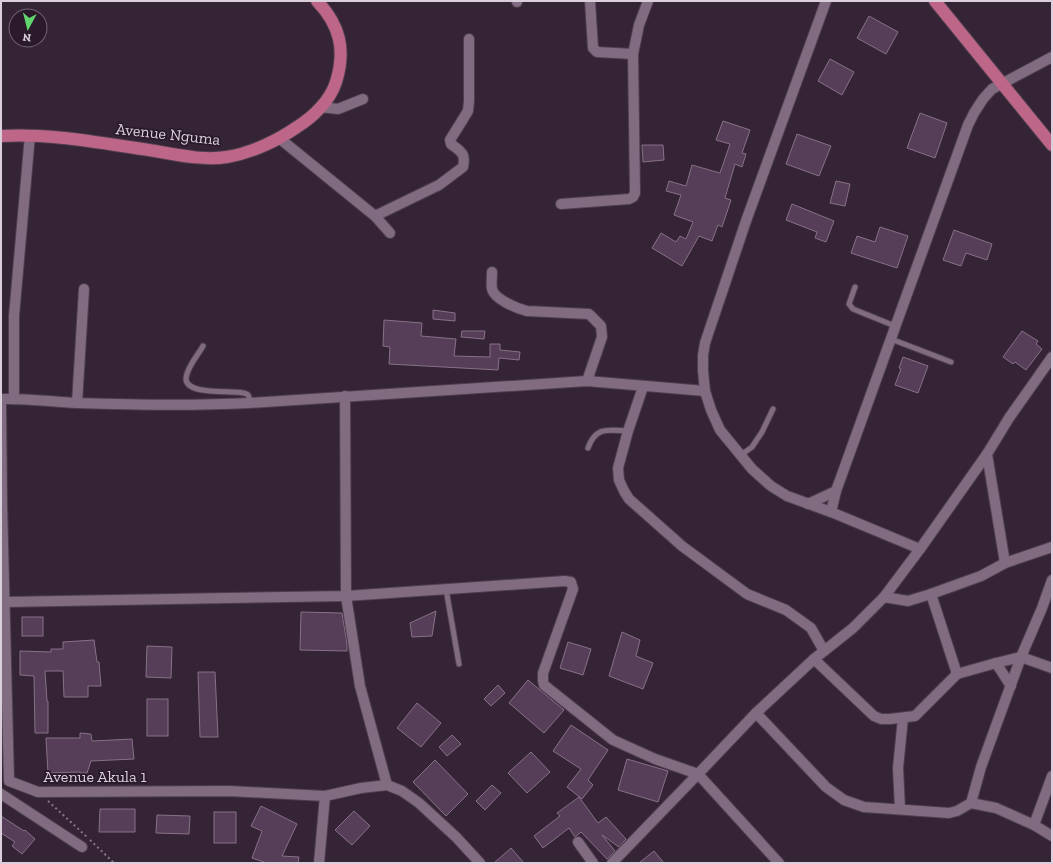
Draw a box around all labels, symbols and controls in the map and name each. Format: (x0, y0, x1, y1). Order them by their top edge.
north arrow (8, 8, 48, 48)
text: N (21, 30, 32, 44)
street label: Avenue Nguma (115, 119, 222, 149)
street label: Avenue Akula 1 (43, 767, 147, 786)

